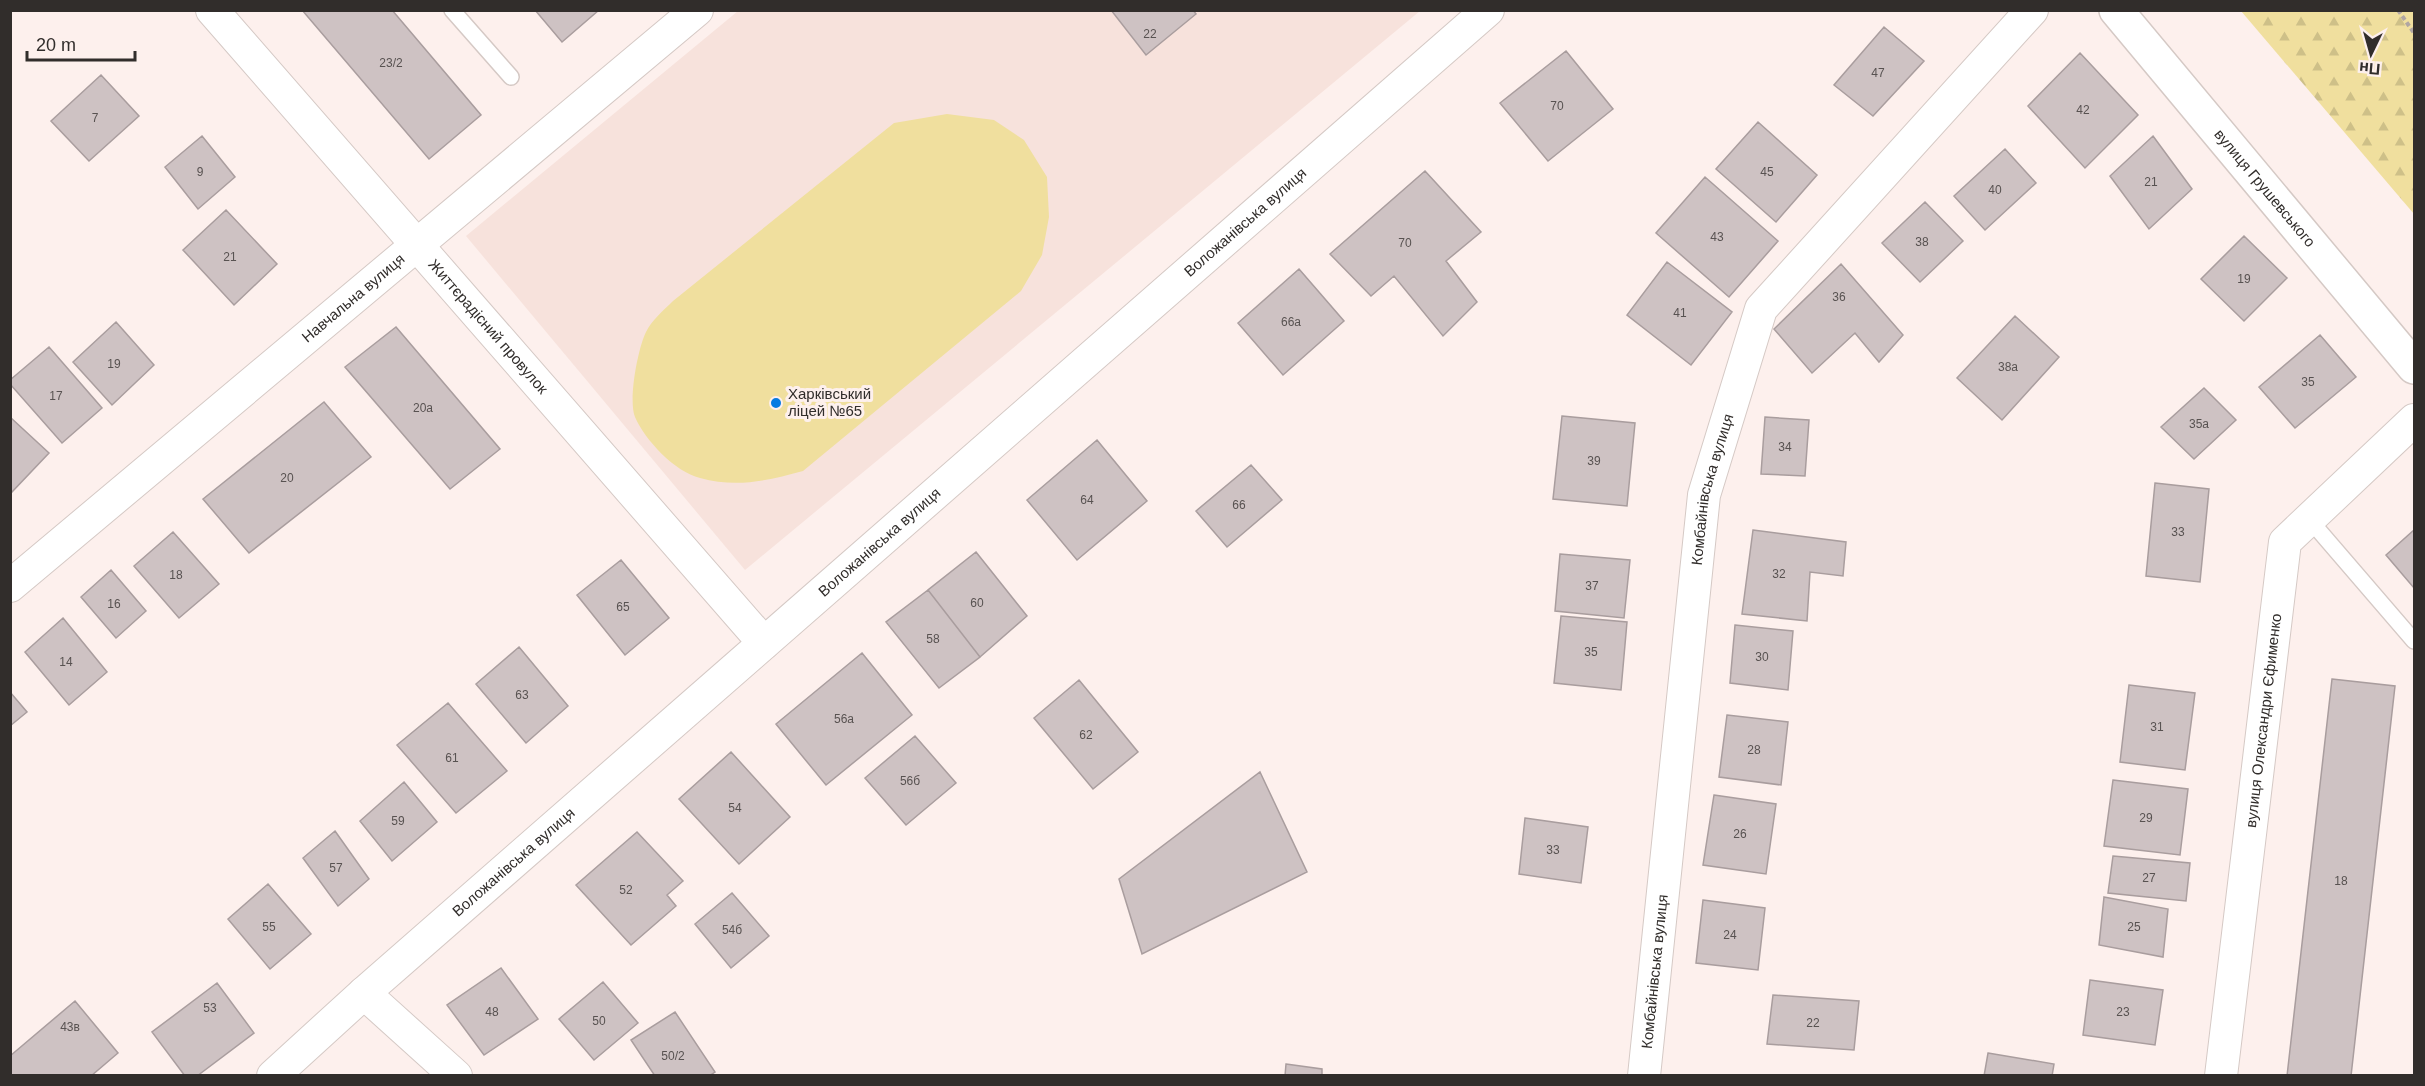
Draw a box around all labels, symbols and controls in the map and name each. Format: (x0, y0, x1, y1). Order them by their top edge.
scale bar (27, 24, 135, 62)
north arrow (2341, 24, 2401, 84)
house number: 22 (1143, 27, 1157, 41)
text: 20 m (36, 35, 76, 55)
house number: 23/2 (379, 56, 403, 70)
text: Пн (2358, 59, 2381, 78)
house number: 47 (1871, 66, 1885, 80)
house number: 70 (1550, 99, 1564, 113)
house number: 42 (2076, 103, 2090, 117)
house number: 7 (92, 111, 99, 125)
street label: вулиця Грушевського (2211, 126, 2319, 250)
street label: Воложанівська вулиця (1181, 164, 1309, 280)
house number: 9 (197, 165, 204, 179)
house number: 45 (1760, 165, 1774, 179)
house number: 21 (2144, 175, 2158, 189)
house number: 40 (1988, 183, 2002, 197)
house number: 43 (1710, 230, 1724, 244)
house number: 38 (1915, 235, 1929, 249)
house number: 70 (1398, 236, 1412, 250)
house number: 21 (223, 250, 237, 264)
street label: Навчальна вулиця (298, 250, 408, 346)
street label: Життєрадісний провулок (425, 256, 552, 397)
house number: 19 (2237, 272, 2251, 286)
house number: 36 (1832, 290, 1846, 304)
house number: 41 (1673, 306, 1687, 320)
house number: 66а (1281, 315, 1301, 329)
house number: 19 (107, 357, 121, 371)
house number: 38а (1998, 360, 2018, 374)
house number: 35 (2301, 375, 2315, 389)
place label: Харківський ліцей №65 (788, 385, 871, 419)
house number: 17 (49, 389, 63, 403)
marker: Харківський ліцей №65 (769, 396, 783, 410)
house number: 20а (413, 401, 433, 415)
street label: Комбайнівська вулиця (1688, 412, 1736, 566)
house number: 35а (2189, 417, 2209, 431)
house number: 34 (1778, 440, 1792, 454)
house number: 39 (1587, 454, 1601, 468)
house number: 20 (280, 471, 294, 485)
street label: Воложанівська вулиця (815, 484, 944, 600)
house number: 64 (1080, 493, 1094, 507)
house number: 66 (1232, 498, 1246, 512)
house number: 33 (2171, 525, 2185, 539)
house number: 32 (1772, 567, 1786, 581)
house number: 18 (169, 568, 183, 582)
house number: 37 (1585, 579, 1599, 593)
house number: 60 (970, 596, 984, 610)
house number: 16 (107, 597, 121, 611)
house number: 65 (616, 600, 630, 614)
street label: вулиця Олександри Єфименко (2242, 612, 2284, 829)
house number: 58 (926, 632, 940, 646)
house number: 35 (1584, 645, 1598, 659)
house number: 30 (1755, 650, 1769, 664)
house number: 14 (59, 655, 73, 669)
house number: 63 (515, 688, 529, 702)
house number: 56а (834, 712, 854, 726)
house number: 31 (2150, 720, 2164, 734)
house number: 62 (1079, 728, 1093, 742)
house number: 28 (1747, 743, 1761, 757)
house number: 61 (445, 751, 459, 765)
house number: 56б (900, 774, 920, 788)
house number: 54 (728, 801, 742, 815)
street label: Воложанівська вулиця (449, 804, 578, 920)
house number: 29 (2139, 811, 2153, 825)
house number: 59 (391, 814, 405, 828)
house number: 26 (1733, 827, 1747, 841)
house number: 33 (1546, 843, 1560, 857)
house number: 57 (329, 861, 343, 875)
house number: 27 (2142, 871, 2156, 885)
house number: 18 (2334, 874, 2348, 888)
house number: 52 (619, 883, 633, 897)
street label: Комбайнівська вулиця (1638, 893, 1671, 1050)
house number: 55 (262, 920, 276, 934)
house number: 25 (2127, 920, 2141, 934)
house number: 54б (722, 923, 742, 937)
house number: 24 (1723, 928, 1737, 942)
house number: 53 (203, 1001, 217, 1015)
house number: 48 (485, 1005, 499, 1019)
house number: 23 (2116, 1005, 2130, 1019)
house number: 50 (592, 1014, 606, 1028)
house number: 22 (1806, 1016, 1820, 1030)
house number: 43в (60, 1020, 80, 1034)
house number: 50/2 (661, 1049, 685, 1063)

